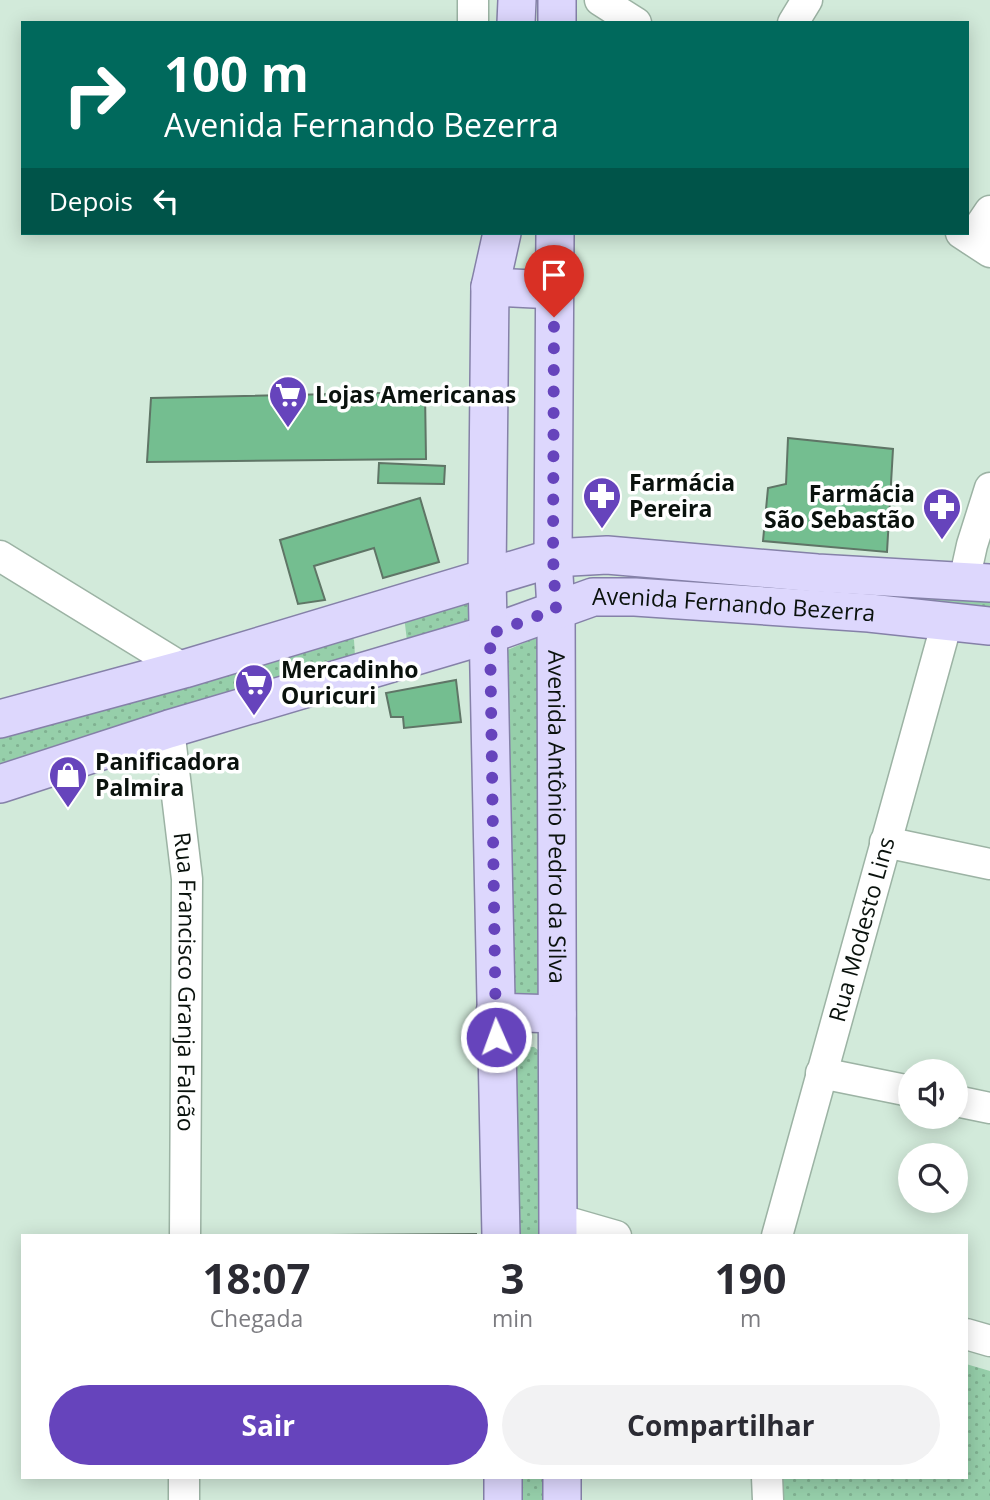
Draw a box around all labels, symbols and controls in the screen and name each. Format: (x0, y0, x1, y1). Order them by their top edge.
text: 100 m (164, 40, 309, 106)
icon: right (49, 49, 140, 140)
text: Avenida Fernando Bezerra (164, 103, 559, 146)
icon: left (147, 182, 185, 220)
text: Depois (49, 183, 133, 219)
pin (524, 245, 584, 317)
icon: arrive (535, 256, 573, 294)
supermarket icon: Lojas Americanas (267, 374, 309, 429)
place label: Lojas Americanas (315, 378, 516, 410)
place label: Farmácia Pereira (629, 466, 735, 524)
pharmacy icon: Farmácia Pereira (581, 475, 623, 530)
place label: Farmácia São Sebastão (764, 477, 915, 535)
pharmacy icon: Farmácia São Sebastão (921, 486, 963, 541)
street label: Avenida Fernando Bezerra (592, 580, 877, 629)
street label: Avenida Antônio Pedro da Silva (541, 650, 574, 984)
place label: Mercadinho Ouricuri (281, 653, 418, 711)
supermarket icon: Mercadinho Ouricuri (233, 662, 275, 717)
place label: Panificadora Palmira (95, 745, 240, 803)
shop icon: Panificadora Palmira (47, 754, 89, 809)
street label: Rua Francisco Granja Falcão (167, 830, 204, 1132)
street label: Rua Modesto Lins (820, 833, 902, 1025)
position arrow (459, 1000, 533, 1074)
map controls (898, 1059, 968, 1213)
button: sound (898, 1059, 968, 1129)
button: search (898, 1143, 968, 1213)
text: 18:07 (202, 1249, 310, 1306)
text: 3 (500, 1249, 525, 1306)
text: 190 (715, 1249, 787, 1306)
text: Chegada (210, 1302, 303, 1334)
text: min (492, 1302, 533, 1334)
text: m (740, 1302, 761, 1334)
button: Sair (49, 1385, 488, 1465)
button: Compartilhar (502, 1385, 940, 1465)

